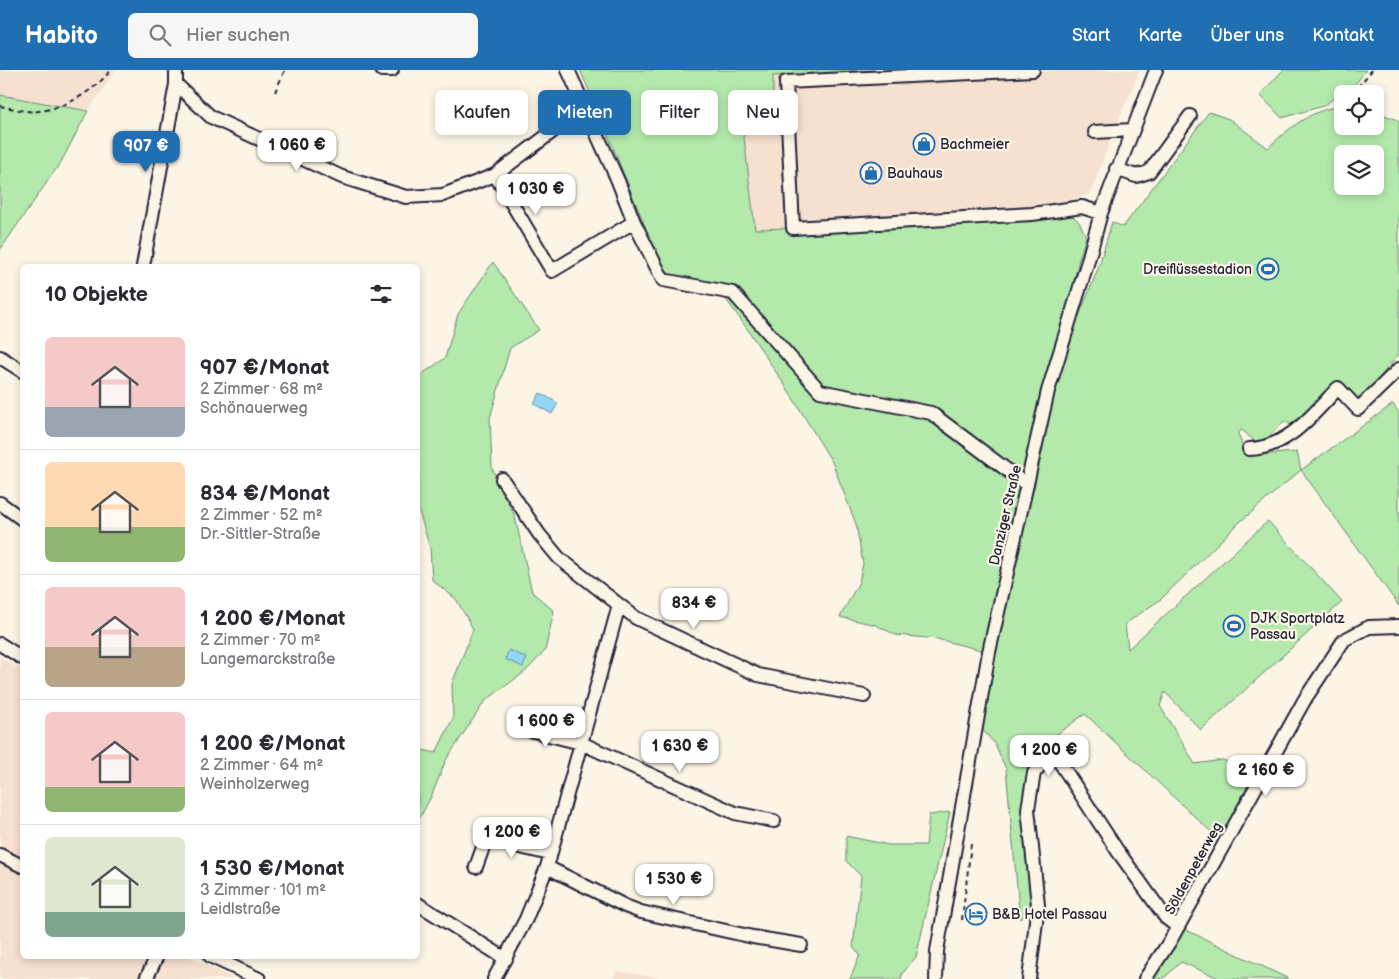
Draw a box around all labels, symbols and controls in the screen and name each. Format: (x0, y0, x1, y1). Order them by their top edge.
search box (128, 13, 478, 58)
text: Habito (25, 21, 98, 50)
icon: search (146, 21, 174, 49)
text: Hier suchen (186, 24, 290, 47)
text: Start (1072, 25, 1110, 46)
text: Karte (1138, 25, 1182, 46)
text: Über uns (1210, 25, 1284, 46)
text: Kontakt (1312, 25, 1374, 46)
map controls (1334, 85, 1384, 195)
button: locate (1334, 85, 1384, 135)
chip: Kaufen (435, 90, 528, 135)
chip: Mieten (538, 90, 631, 135)
chip: Filter (641, 90, 718, 135)
chip: Neu (728, 90, 798, 135)
pin: 1 060 € (251, 129, 343, 172)
pin: 907 € (111, 131, 181, 173)
shop icon: Bachmeier (912, 132, 936, 156)
text: 1 060 € (268, 136, 326, 155)
place label: Bachmeier (940, 136, 1010, 153)
text: 907 € (124, 137, 168, 156)
button: layers (1334, 145, 1384, 195)
shop icon: Bauhaus (859, 161, 883, 185)
place label: Bauhaus (887, 165, 943, 182)
pin: 1 030 € (490, 174, 582, 216)
text: 1 030 € (508, 180, 564, 199)
sports icon: Dreiflüssestadion (1256, 257, 1280, 281)
place label: Dreiflüssestadion (1143, 261, 1252, 278)
icon: filters (367, 280, 395, 308)
text: 10 Objekte (45, 282, 148, 307)
text: 907 €/Monat (200, 355, 329, 380)
icon: home (85, 357, 145, 417)
text: 2 Zimmer · 68 m² (200, 380, 323, 399)
text: Schönauerweg (200, 399, 308, 418)
street label: Danziger Straße (986, 463, 1025, 567)
text: 834 €/Monat (200, 481, 330, 506)
icon: home (85, 482, 145, 542)
text: 2 Zimmer · 52 m² (200, 506, 323, 525)
text: Dr.-Sittler-Straße (200, 525, 320, 544)
pin: 834 € (659, 588, 729, 630)
text: 834 € (672, 594, 716, 613)
text: 1 200 €/Monat (200, 606, 345, 631)
icon: home (85, 607, 145, 667)
place label: DJK Sportplatz Passau (1250, 610, 1345, 643)
sports icon: DJK Sportplatz Passau (1222, 614, 1246, 638)
text: 2 Zimmer · 70 m² (200, 631, 321, 650)
text: Langemarckstraße (200, 650, 335, 669)
pin: 1 600 € (500, 706, 592, 748)
text: 1 600 € (517, 712, 575, 731)
pin: 1 630 € (634, 730, 726, 773)
text: 1 200 €/Monat (200, 731, 345, 756)
icon: home (85, 732, 145, 792)
pin: 1 200 € (1003, 734, 1095, 777)
text: 1 630 € (652, 737, 708, 756)
text: 1 200 € (1021, 741, 1077, 760)
pin: 2 160 € (1220, 754, 1312, 797)
text: 2 Zimmer · 64 m² (200, 756, 323, 775)
text: 2 160 € (1238, 761, 1294, 780)
text: Weinholzerweg (200, 775, 309, 794)
pin: 1 200 € (466, 816, 558, 859)
street label: Söldenpeterweg (1161, 819, 1226, 917)
text: 1 200 € (484, 823, 540, 842)
text: 1 530 €/Monat (200, 856, 344, 881)
icon: home (85, 857, 145, 917)
pin: 1 530 € (628, 864, 720, 906)
text: 1 530 € (646, 870, 702, 889)
text: 3 Zimmer · 101 m² (200, 881, 326, 900)
text: Leidlstraße (200, 900, 280, 919)
hotel icon: B&B Hotel Passau (964, 902, 988, 926)
place label: B&B Hotel Passau (992, 906, 1107, 923)

